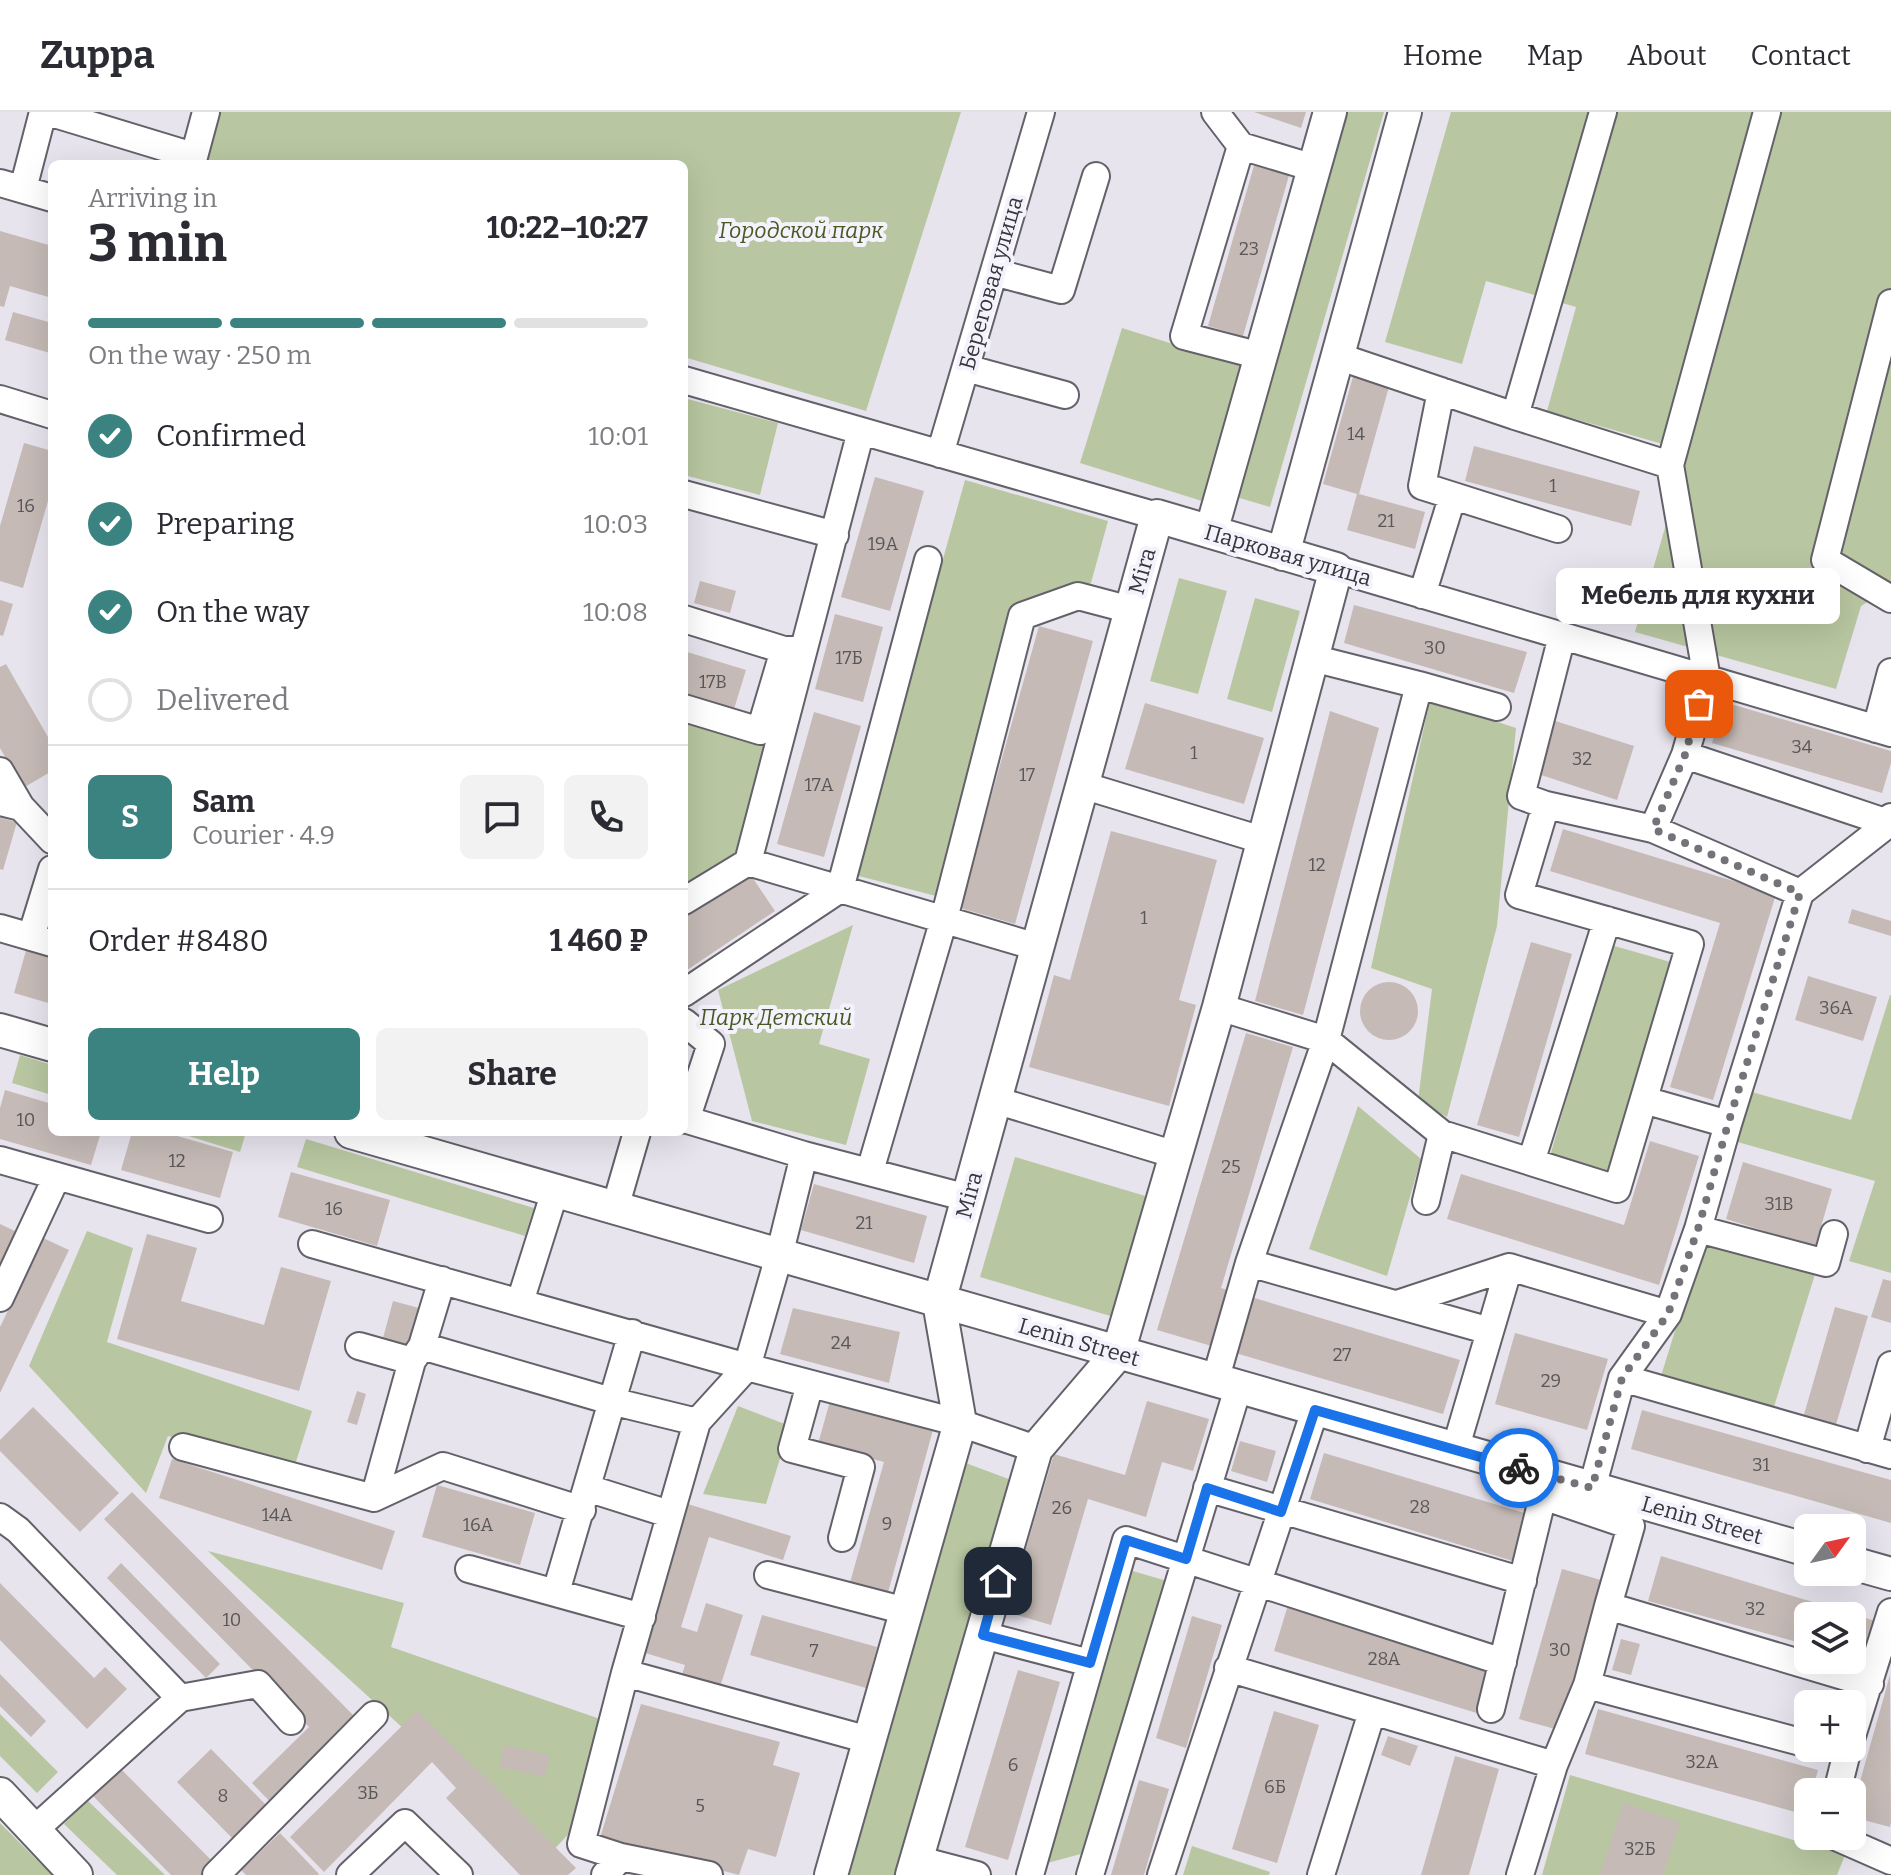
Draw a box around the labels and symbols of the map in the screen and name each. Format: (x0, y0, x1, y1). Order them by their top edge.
street label: Береговая улица (953, 193, 1029, 373)
park label: Городской парк (719, 217, 884, 244)
house number: 23 (1239, 238, 1259, 260)
house number: 14 (1347, 423, 1365, 445)
house number: 1 (1549, 475, 1557, 497)
house number: 16 (17, 495, 35, 517)
house number: 21 (1377, 510, 1395, 532)
street label: Парковая улица (1201, 518, 1375, 592)
house number: 19А (868, 533, 899, 555)
street label: Mira (1123, 545, 1161, 597)
callout: Мебель для кухни (1557, 568, 1841, 624)
house number: 30 (1424, 637, 1446, 659)
house number: 17Б (835, 647, 863, 669)
pin (1665, 670, 1733, 738)
house number: 17В (699, 671, 727, 693)
house number: 34 (1792, 736, 1813, 758)
house number: 1 (1190, 742, 1198, 764)
house number: 32 (1572, 748, 1592, 770)
house number: 17 (1019, 764, 1035, 786)
house number: 17А (805, 774, 834, 796)
house number: 12 (1308, 854, 1326, 876)
house number: 1 (1140, 907, 1148, 929)
house number: 36А (1819, 997, 1853, 1019)
park label: Парк Детский (700, 1004, 852, 1031)
house number: 10 (17, 1109, 35, 1131)
house number: 12 (168, 1150, 186, 1172)
house number: 25 (1221, 1156, 1241, 1178)
street label: Mira (950, 1169, 988, 1221)
house number: 31В (1764, 1193, 1794, 1215)
house number: 16 (325, 1198, 343, 1220)
house number: 21 (855, 1212, 873, 1234)
street label: Lenin Street (1015, 1312, 1143, 1372)
house number: 24 (831, 1332, 852, 1354)
house number: 27 (1333, 1344, 1351, 1366)
house number: 29 (1541, 1370, 1561, 1392)
courier (1479, 1428, 1559, 1508)
house number: 31 (1752, 1454, 1770, 1476)
street label: Lenin Street (1638, 1490, 1766, 1550)
house number: 28 (1410, 1496, 1430, 1518)
house number: 26 (1052, 1497, 1072, 1519)
house number: 14А (262, 1504, 293, 1526)
house number: 9 (882, 1513, 892, 1535)
house number: 16А (463, 1514, 494, 1536)
north arrow (1794, 1514, 1866, 1586)
pin (964, 1547, 1032, 1615)
house number: 32 (1745, 1598, 1765, 1620)
house number: 10 (223, 1609, 241, 1631)
house number: 30 (1549, 1639, 1571, 1661)
house number: 7 (809, 1640, 819, 1662)
house number: 28А (1368, 1648, 1401, 1670)
house number: 32А (1686, 1751, 1719, 1773)
house number: 6 (1008, 1754, 1018, 1776)
house number: 6Б (1264, 1776, 1286, 1798)
house number: 3Б (357, 1782, 379, 1804)
house number: 8 (218, 1785, 228, 1807)
house number: 5 (695, 1795, 705, 1817)
house number: 32Б (1624, 1838, 1656, 1860)

